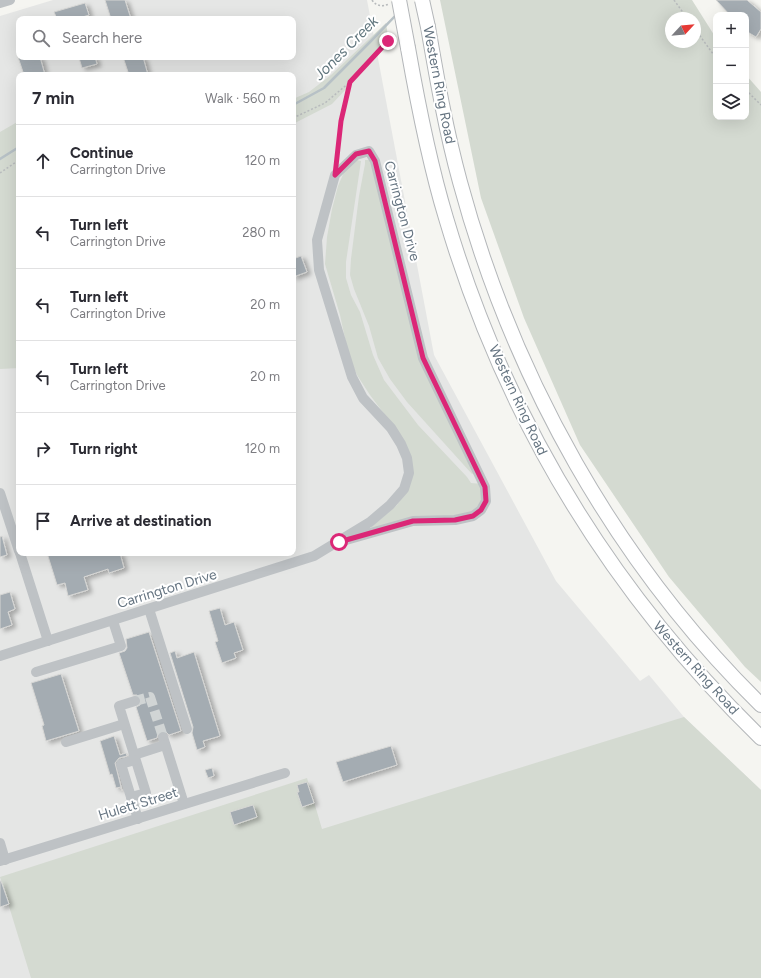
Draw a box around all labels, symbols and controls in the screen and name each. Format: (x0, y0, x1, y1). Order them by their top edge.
water label: Jones Creek (309, 12, 382, 85)
north arrow (665, 12, 701, 48)
map controls (713, 12, 749, 120)
button: + (713, 12, 749, 48)
search box (16, 16, 296, 60)
street label: Western Ring Road (419, 25, 459, 145)
icon: search (30, 27, 52, 49)
text: Search here (62, 29, 142, 47)
route end (379, 32, 397, 50)
button: − (713, 48, 749, 84)
button: layers (713, 84, 749, 120)
text: 7 min (32, 88, 74, 108)
text: Walk · 560 m (205, 91, 280, 106)
text: Continue (70, 144, 133, 162)
icon: ahead (32, 150, 54, 172)
text: 120 m (245, 153, 280, 168)
street label: Carrington Drive (380, 159, 424, 263)
text: Carrington Drive (70, 162, 166, 177)
text: Turn left (70, 216, 128, 234)
icon: left (32, 222, 54, 244)
text: 280 m (242, 225, 280, 240)
text: Carrington Drive (70, 234, 166, 249)
text: Turn left (70, 288, 128, 306)
icon: left (32, 294, 54, 316)
text: 20 m (250, 297, 280, 312)
text: Carrington Drive (70, 306, 166, 321)
street label: Western Ring Road (485, 342, 551, 458)
text: Turn left (70, 360, 128, 378)
icon: left (32, 366, 54, 388)
text: 20 m (250, 369, 280, 384)
text: Carrington Drive (70, 378, 166, 393)
icon: right (32, 438, 54, 460)
text: Turn right (70, 440, 138, 458)
text: 120 m (245, 441, 280, 456)
icon: arrive (32, 510, 54, 532)
text: Arrive at destination (70, 512, 211, 530)
route start (330, 533, 348, 551)
street label: Carrington Drive (115, 566, 219, 612)
street label: Western Ring Road (650, 618, 742, 718)
street label: Hulett Street (96, 784, 180, 824)

